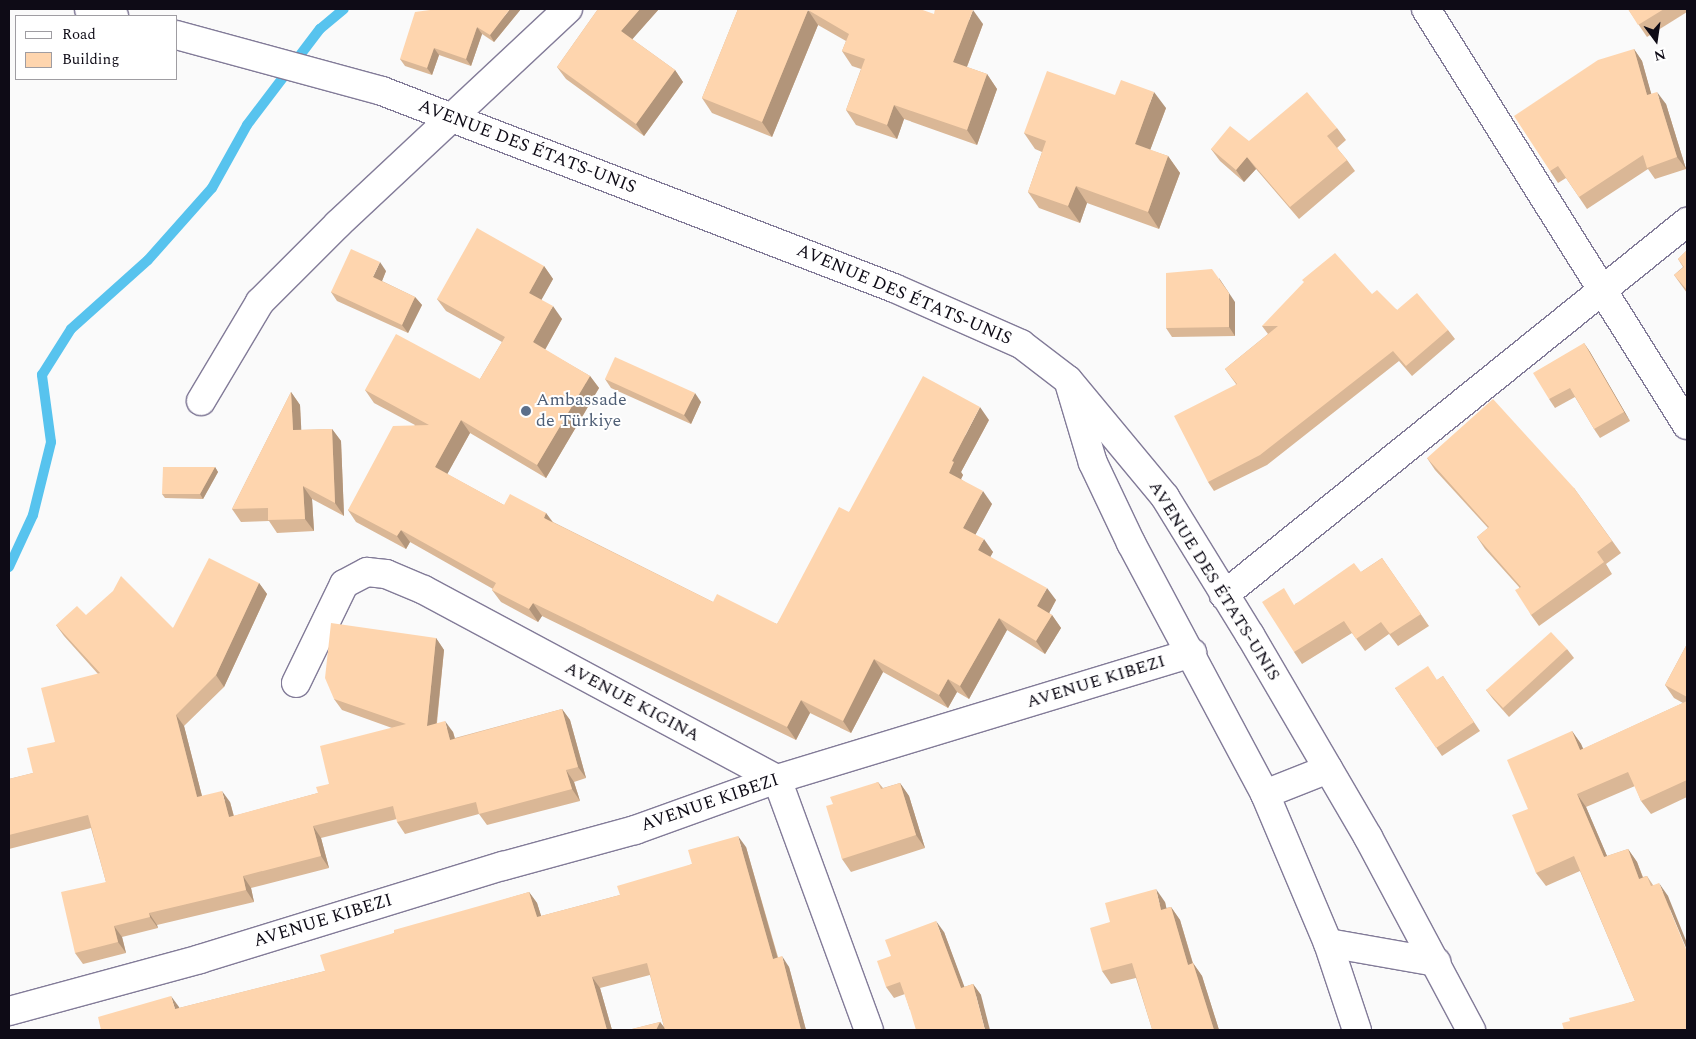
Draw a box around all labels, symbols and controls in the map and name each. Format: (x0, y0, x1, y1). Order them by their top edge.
legend (15, 15, 178, 80)
north arrow (1631, 15, 1681, 65)
text: Road (62, 23, 96, 46)
text: N (1652, 43, 1668, 67)
text: Building (62, 48, 119, 71)
street label: AVENUE DES ÉTATS-UNIS (415, 95, 639, 199)
street label: AVENUE DES ÉTATS-UNIS (793, 240, 1015, 350)
place label: Ambassade de Türkiye (536, 390, 627, 432)
marker: Ambassade de Türkiye (520, 405, 532, 417)
street label: AVENUE DES ÉTATS-UNIS (1143, 477, 1285, 685)
street label: AVENUE KIBEZI (1024, 651, 1168, 713)
street label: AVENUE KIGINA (561, 657, 703, 747)
street label: AVENUE KIBEZI (638, 769, 782, 837)
street label: AVENUE KIBEZI (251, 890, 395, 952)

